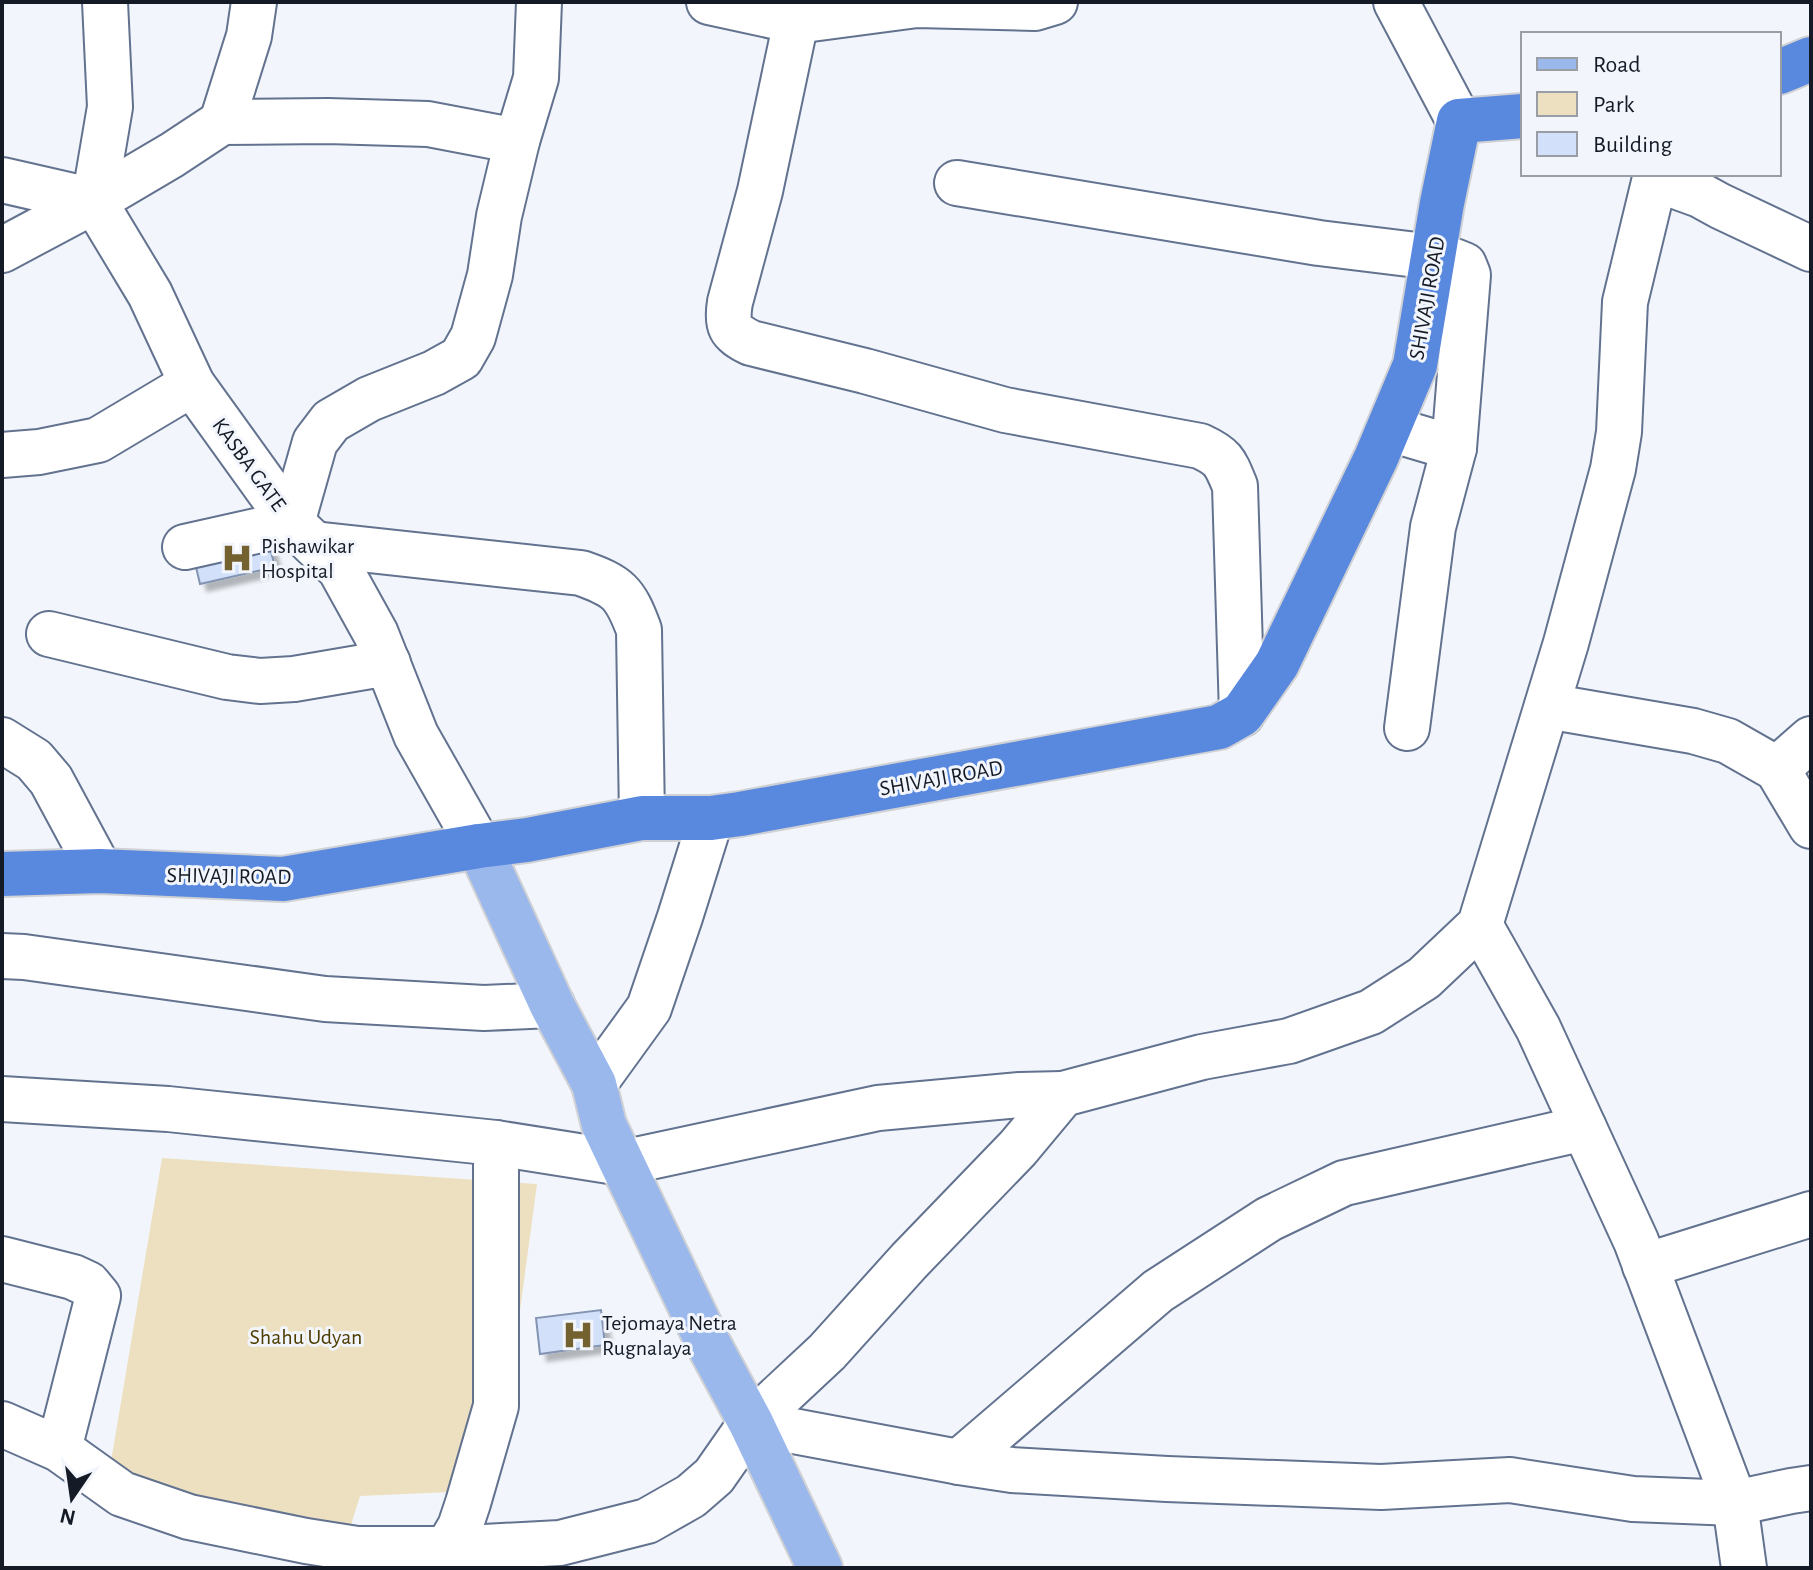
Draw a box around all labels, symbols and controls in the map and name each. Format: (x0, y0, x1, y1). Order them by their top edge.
legend (1521, 32, 1781, 176)
text: Road (1593, 53, 1641, 77)
text: Park (1593, 93, 1634, 117)
text: Building (1593, 133, 1672, 157)
street label: SHIVAJI ROAD (1405, 235, 1449, 361)
street label: KASBA GATE (208, 414, 290, 516)
place label: Pishawikar Hospital (261, 535, 354, 582)
hospital icon: Pishawikar Hospital (220, 541, 254, 575)
street label: SHIVAJI ROAD (878, 756, 1004, 800)
street label: SHIVAJI ROAD (167, 864, 291, 888)
place label: Tejomaya Netra Rugnalaya (602, 1312, 737, 1359)
hospital icon: Tejomaya Netra Rugnalaya (561, 1318, 595, 1352)
park label: Shahu Udyan (250, 1326, 362, 1348)
north arrow (32, 1458, 112, 1538)
text: N (58, 1504, 78, 1529)

